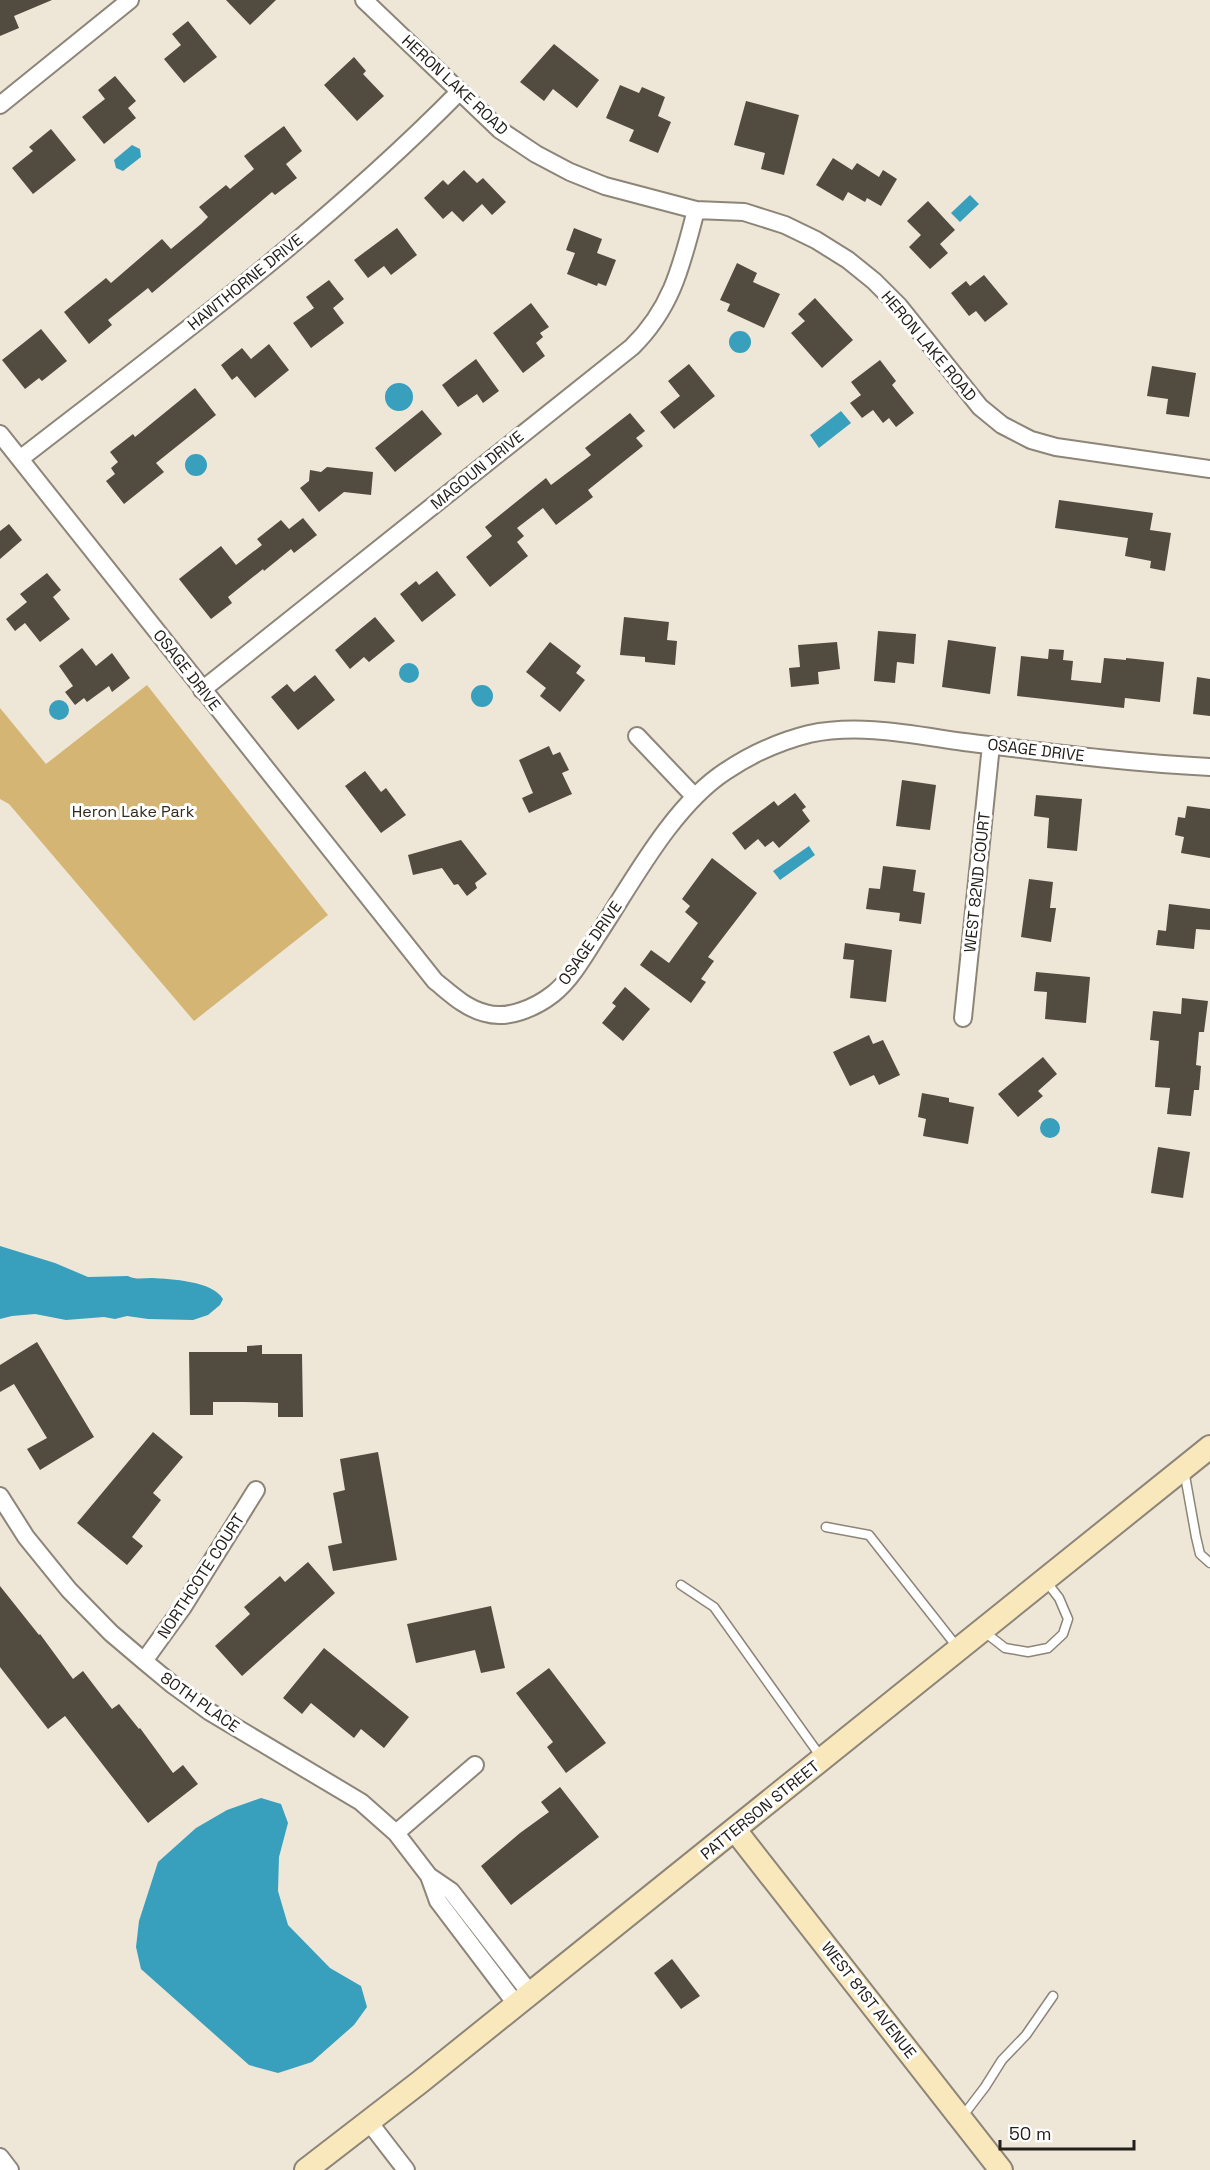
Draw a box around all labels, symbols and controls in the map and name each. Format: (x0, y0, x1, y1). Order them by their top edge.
street label: HERON LAKE ROAD (397, 30, 513, 140)
street label: HAWTHORNE DRIVE (183, 229, 307, 335)
street label: HERON LAKE ROAD (877, 286, 981, 406)
street label: MAGOUN DRIVE (426, 426, 528, 514)
street label: OSAGE DRIVE (149, 625, 225, 715)
street label: OSAGE DRIVE (986, 734, 1086, 766)
park label: Heron Lake Park (72, 801, 195, 822)
street label: WEST 82ND COURT (959, 811, 995, 953)
street label: OSAGE DRIVE (553, 897, 627, 989)
street label: NORTHCOTE COURT (153, 1509, 249, 1643)
street label: 80TH PLACE (156, 1667, 244, 1737)
street label: PATTERSON STREET (696, 1756, 824, 1864)
street label: WEST 81ST AVENUE (817, 1937, 921, 2063)
scale bar (1000, 2113, 1134, 2151)
text: 50 m (1009, 2122, 1051, 2145)

